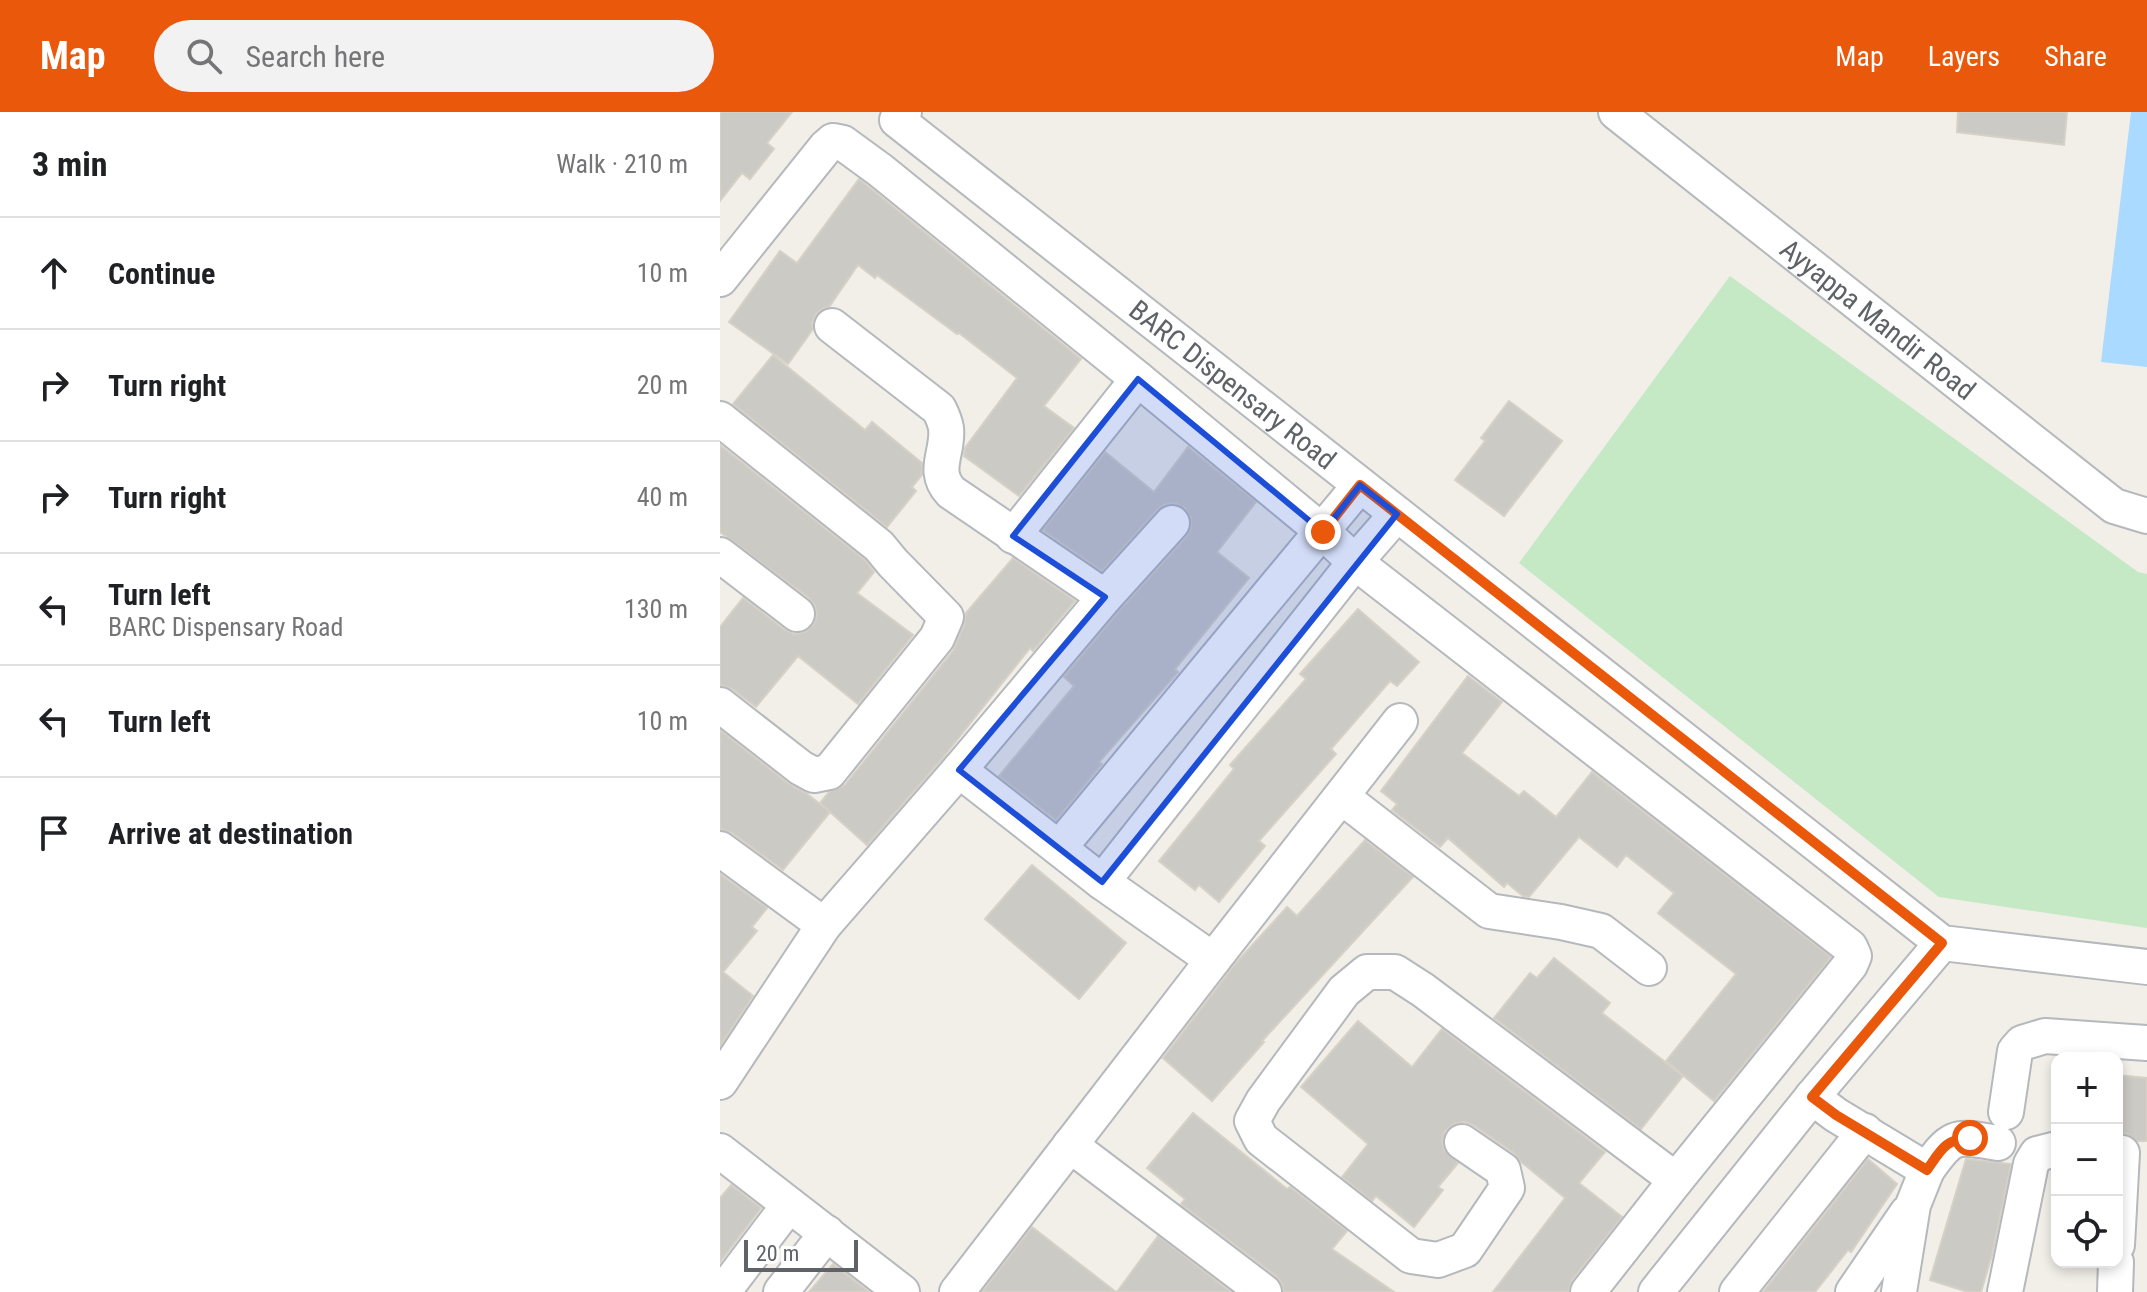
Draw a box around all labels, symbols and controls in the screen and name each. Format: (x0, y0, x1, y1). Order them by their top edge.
search box (154, 20, 714, 92)
text: Map (40, 34, 106, 78)
icon: search (182, 34, 226, 78)
text: Search here (246, 39, 385, 74)
text: Map (1835, 40, 1884, 73)
text: Layers (1928, 40, 2000, 73)
text: Share (2044, 40, 2107, 73)
text: 3 min (32, 144, 108, 184)
text: Walk · 210 m (556, 149, 688, 179)
street label: Ayyappa Mandir Road (1774, 232, 1982, 407)
icon: ahead (32, 251, 76, 295)
text: Continue (108, 256, 215, 291)
text: 10 m (637, 258, 688, 288)
street label: BARC Dispensary Road (1123, 293, 1342, 476)
icon: right (32, 363, 76, 407)
text: Turn right (108, 368, 226, 403)
text: 20 m (637, 370, 688, 400)
icon: right (32, 475, 76, 519)
text: Turn right (108, 480, 226, 515)
text: 40 m (637, 482, 688, 512)
route end (1305, 514, 1341, 550)
text: Turn left (108, 577, 211, 612)
icon: left (32, 587, 76, 631)
text: 130 m (624, 594, 688, 624)
text: BARC Dispensary Road (108, 612, 343, 642)
icon: left (32, 699, 76, 743)
text: Turn left (108, 704, 211, 739)
text: 10 m (637, 706, 688, 736)
icon: arrive (32, 811, 76, 855)
text: Arrive at destination (108, 816, 353, 851)
map controls (2051, 1052, 2123, 1268)
button: + (2051, 1052, 2123, 1124)
route start (1952, 1120, 1988, 1156)
button: − (2051, 1124, 2123, 1196)
button: locate (2051, 1196, 2123, 1268)
scale bar (744, 1236, 858, 1272)
text: 20 m (756, 1241, 799, 1266)

